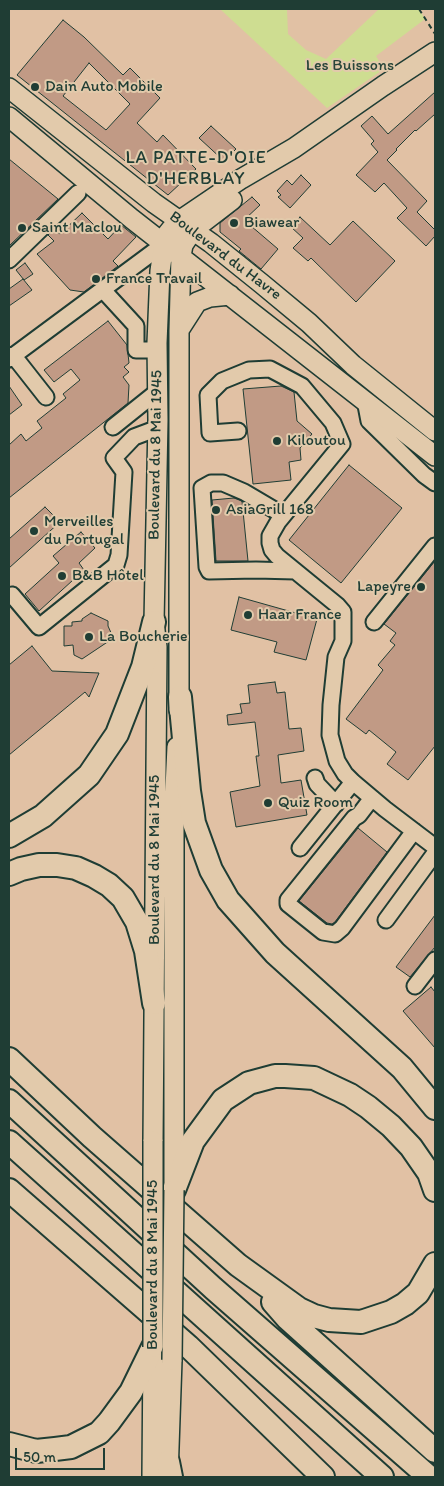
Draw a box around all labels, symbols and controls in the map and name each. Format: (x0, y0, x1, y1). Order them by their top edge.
park label: Les Buissons (306, 56, 394, 76)
place label: Dain Auto Mobile (45, 77, 163, 97)
marker: Dain Auto Mobile (29, 81, 41, 93)
district label: LA PATTE-D'OIE D'HERBLAY (123, 147, 269, 190)
street label: Boulevard du Havre (165, 208, 285, 304)
place label: Biawear (244, 213, 299, 233)
marker: Biawear (228, 217, 240, 229)
place label: Saint Maclou (32, 218, 122, 238)
marker: Saint Maclou (16, 222, 28, 234)
place label: France Travail (106, 269, 202, 289)
marker: France Travail (90, 273, 102, 285)
street label: Boulevard du 8 Mai 1945 (145, 370, 167, 540)
place label: Kiloutou (287, 431, 346, 451)
marker: Kiloutou (271, 435, 283, 447)
place label: AsiaGrill 168 (226, 500, 314, 520)
marker: AsiaGrill 168 (210, 504, 222, 516)
place label: Merveilles du Portugal (44, 512, 124, 550)
marker: Merveilles du Portugal (28, 525, 40, 537)
place label: B&B Hôtel (72, 566, 144, 586)
marker: B&B Hôtel (56, 570, 68, 582)
place label: Lapeyre (357, 577, 411, 597)
marker: Lapeyre (415, 581, 427, 593)
place label: Haar France (258, 605, 342, 625)
marker: Haar France (242, 609, 254, 621)
place label: La Boucherie (99, 627, 188, 647)
marker: La Boucherie (83, 631, 95, 643)
street label: Boulevard du 8 Mai 1945 (145, 775, 165, 945)
place label: Quiz Room (278, 793, 353, 813)
marker: Quiz Room (262, 797, 274, 809)
street label: Boulevard du 8 Mai 1945 (143, 1180, 163, 1350)
scale bar (18, 1438, 108, 1470)
text: 50 m (23, 1448, 56, 1466)

